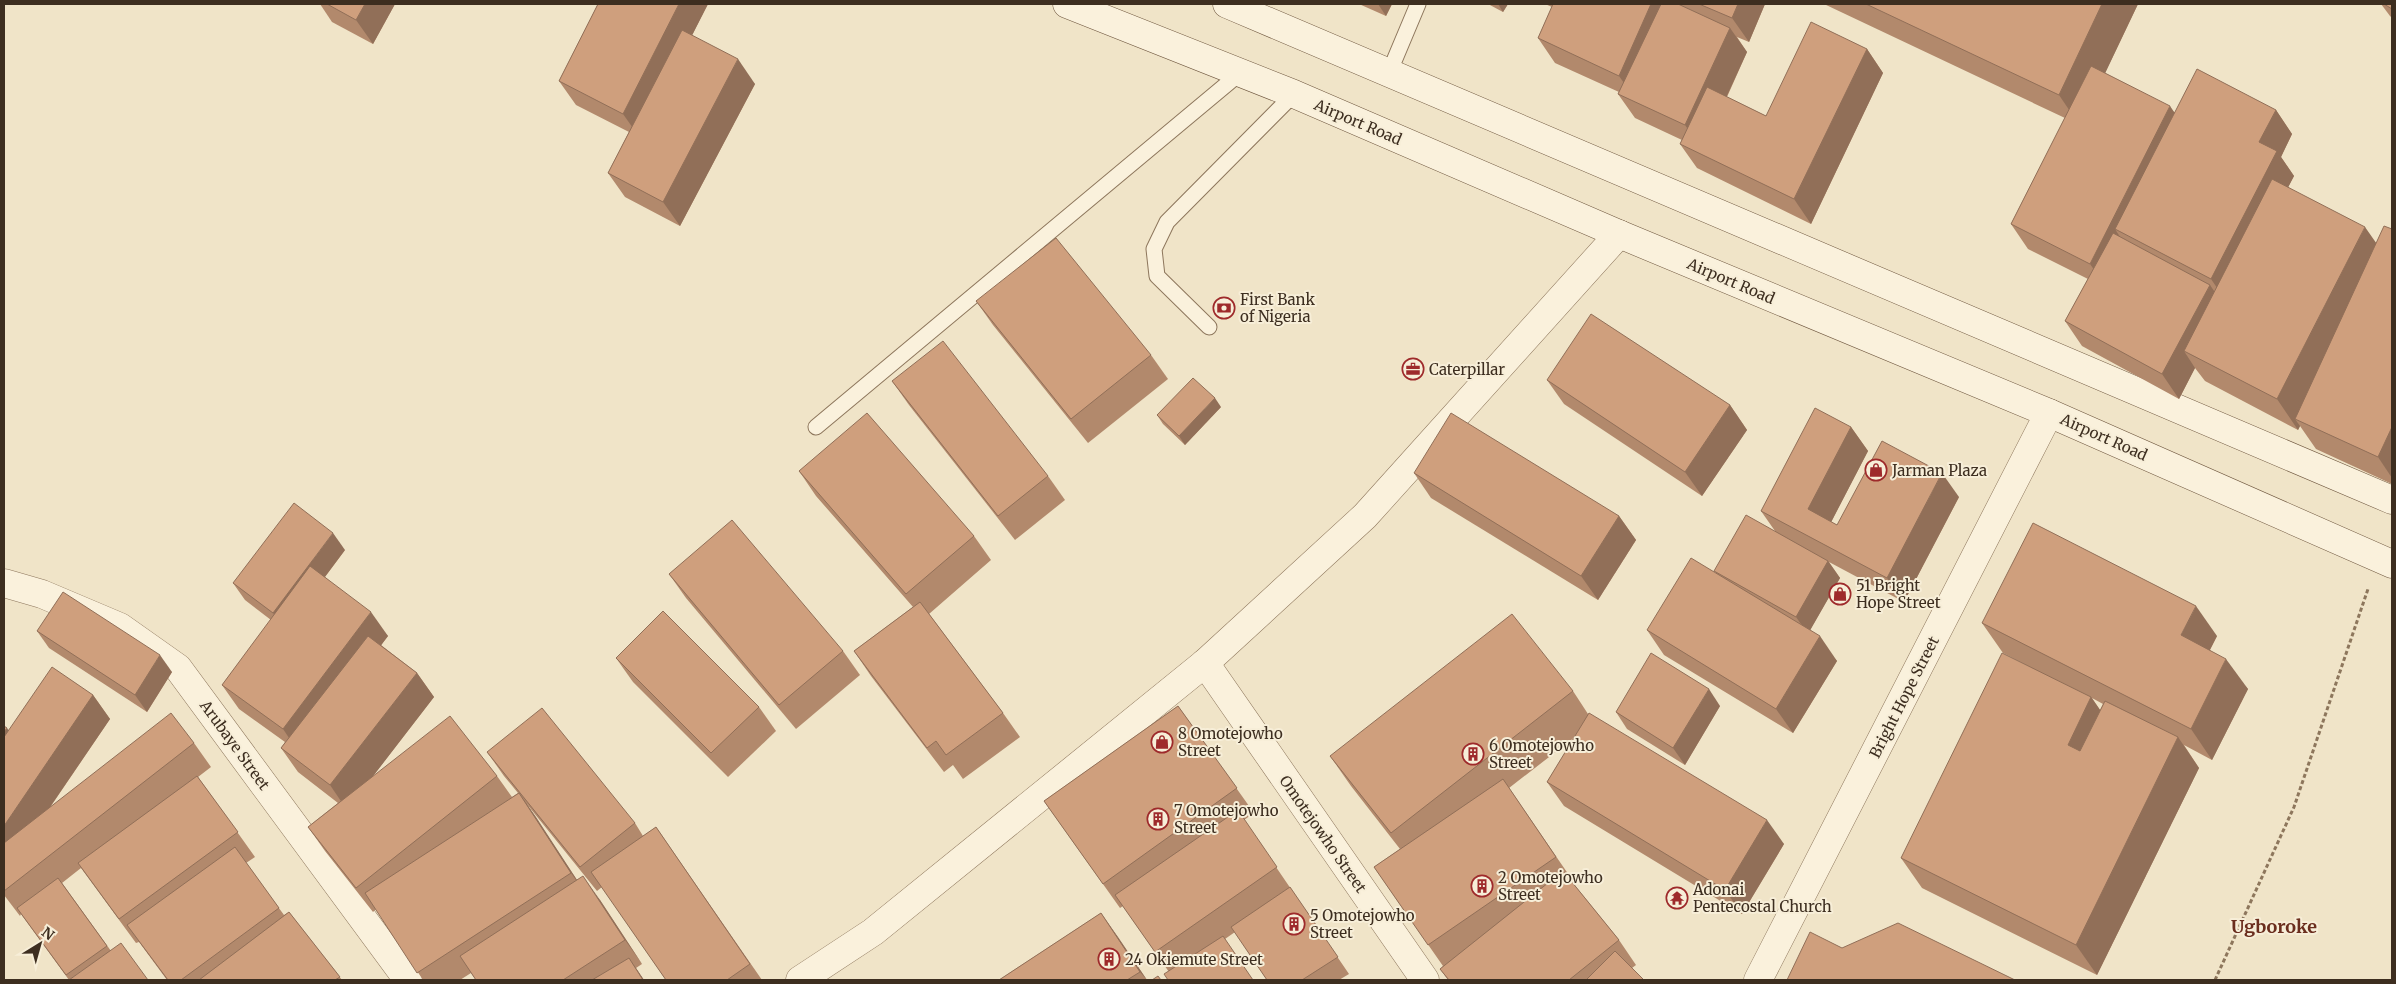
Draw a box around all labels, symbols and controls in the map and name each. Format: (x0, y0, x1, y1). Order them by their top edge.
street label: Airport Road (1310, 95, 1405, 149)
street label: Airport Road (1683, 254, 1778, 308)
place label: First Bank of Nigeria (1240, 290, 1316, 326)
bank icon: First Bank of Nigeria (1212, 296, 1236, 320)
office icon: Caterpillar (1401, 357, 1425, 381)
place label: Caterpillar (1429, 360, 1505, 379)
street label: Airport Road (2057, 409, 2150, 465)
shop icon: Jarman Plaza (1864, 458, 1888, 482)
place label: Jarman Plaza (1891, 461, 1987, 480)
place label: 51 Bright Hope Street (1856, 576, 1941, 612)
shop icon: 51 Bright Hope Street (1828, 582, 1852, 606)
street label: Bright Hope Street (1865, 633, 1943, 761)
street label: Arubaye Street (195, 696, 274, 794)
place label: 8 Omotejowho Street (1178, 724, 1283, 760)
shop icon: 8 Omotejowho Street (1150, 730, 1174, 754)
place label: 6 Omotejowho Street (1489, 736, 1594, 772)
building icon: 6 Omotejowho Street (1461, 742, 1485, 766)
street label: Omotejowho Street (1275, 772, 1371, 896)
place label: 7 Omotejowho Street (1174, 801, 1279, 837)
building icon: 7 Omotejowho Street (1146, 807, 1170, 831)
place label: 2 Omotejowho Street (1498, 868, 1603, 904)
building icon: 2 Omotejowho Street (1470, 874, 1494, 898)
place label: Adonai Pentecostal Church (1692, 880, 1832, 916)
temple icon: Adonai Pentecostal Church (1665, 886, 1689, 910)
place label: 5 Omotejowho Street (1310, 906, 1415, 942)
building icon: 5 Omotejowho Street (1282, 912, 1306, 936)
district label: Ugboroke (2231, 915, 2317, 938)
north arrow (15, 919, 65, 969)
text: N (38, 923, 58, 944)
building icon: 24 Okiemute Street (1097, 947, 1121, 971)
place label: 24 Okiemute Street (1125, 950, 1263, 969)

